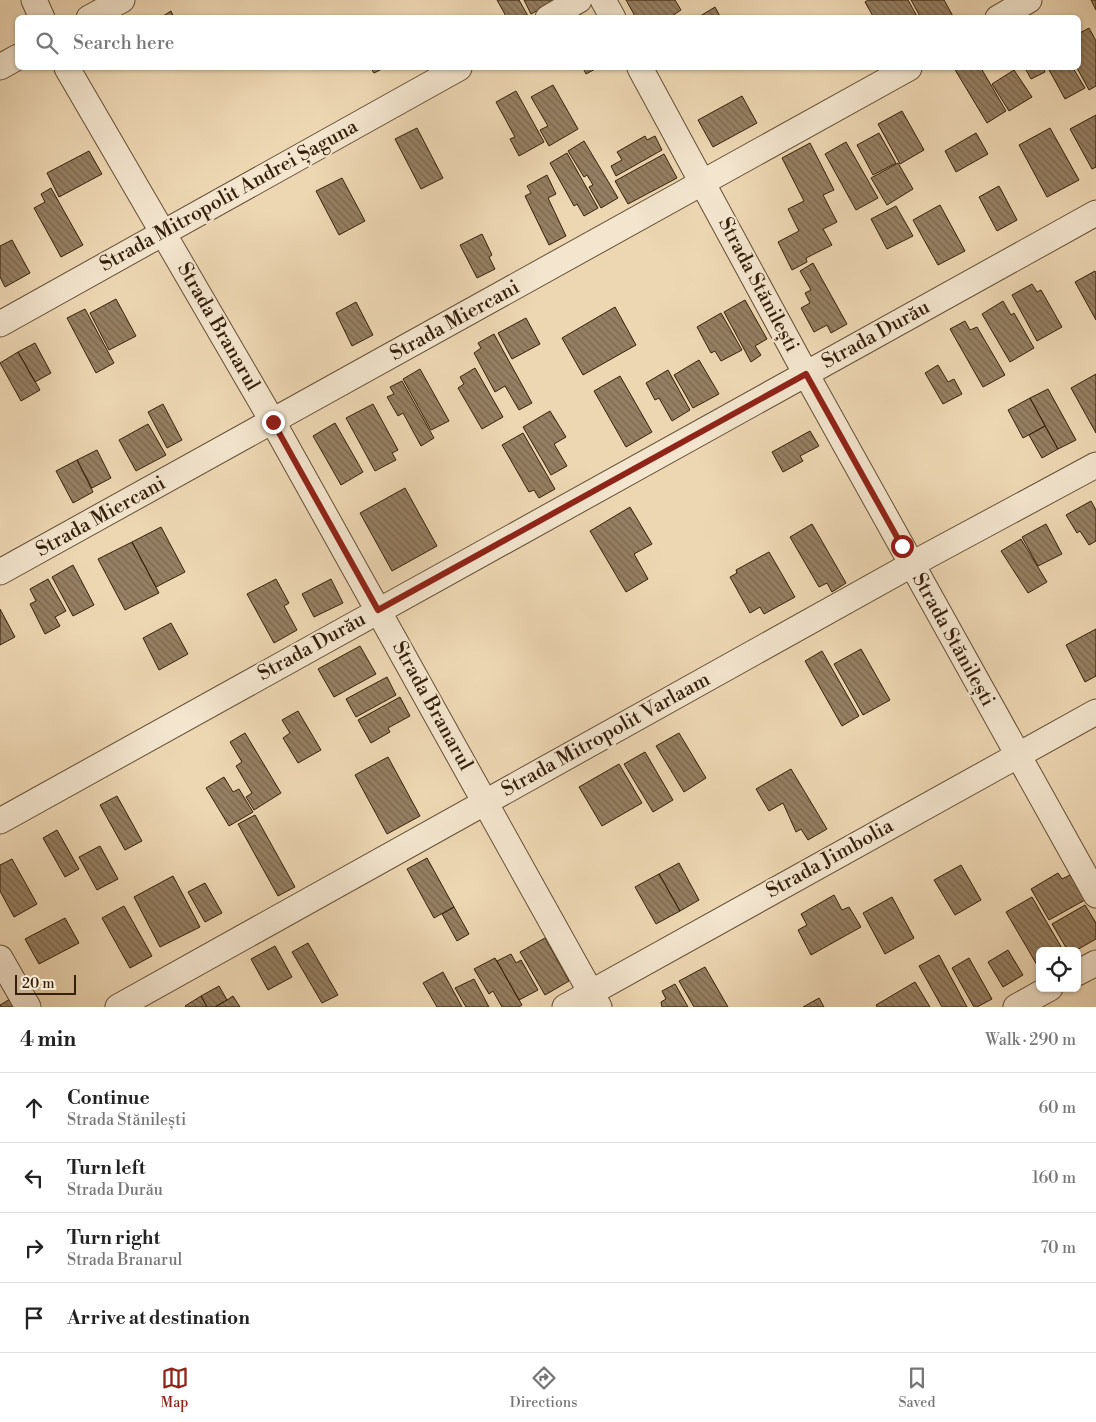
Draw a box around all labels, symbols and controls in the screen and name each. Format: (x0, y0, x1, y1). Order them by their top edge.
search box (15, 15, 1081, 70)
icon: search (33, 29, 61, 57)
text: Search here (73, 31, 174, 55)
street label: Strada Mitropolit Andrei Șaguna (95, 114, 363, 278)
street label: Strada Stănilești (712, 213, 804, 357)
street label: Strada Branarul (171, 258, 265, 396)
street label: Strada Miercani (386, 275, 525, 367)
street label: Strada Durău (818, 295, 935, 375)
route end (262, 411, 285, 434)
street label: Strada Miercani (32, 471, 171, 563)
route start (891, 535, 914, 558)
street label: Strada Stănilești (906, 569, 1000, 712)
street label: Strada Durău (254, 607, 371, 687)
street label: Strada Branarul (386, 637, 478, 775)
street label: Strada Mitropolit Varlaam (497, 667, 715, 803)
street label: Strada Jimbolia (762, 813, 899, 904)
map controls (1036, 947, 1081, 992)
button: locate (1036, 947, 1081, 992)
scale bar (15, 972, 76, 995)
text: 20 m (22, 975, 54, 993)
text: 4 min (20, 1027, 76, 1053)
text: Walk · 290 m (985, 1030, 1076, 1050)
text: Continue (67, 1086, 150, 1110)
icon: ahead (20, 1094, 48, 1122)
text: 60 m (1038, 1098, 1076, 1118)
text: Strada Stănilești (67, 1110, 186, 1130)
text: Turn left (67, 1156, 146, 1180)
icon: left (20, 1164, 48, 1192)
text: 160 m (1032, 1168, 1076, 1188)
text: Strada Durău (67, 1180, 163, 1200)
text: Turn right (67, 1226, 160, 1250)
icon: right (20, 1234, 48, 1262)
text: 70 m (1040, 1238, 1076, 1258)
text: Strada Branarul (67, 1250, 182, 1270)
icon: arrive (20, 1304, 48, 1332)
text: Arrive at destination (67, 1306, 250, 1330)
tab: Map (161, 1364, 189, 1412)
tab: Directions (510, 1364, 577, 1412)
tab: Saved (899, 1364, 935, 1412)

